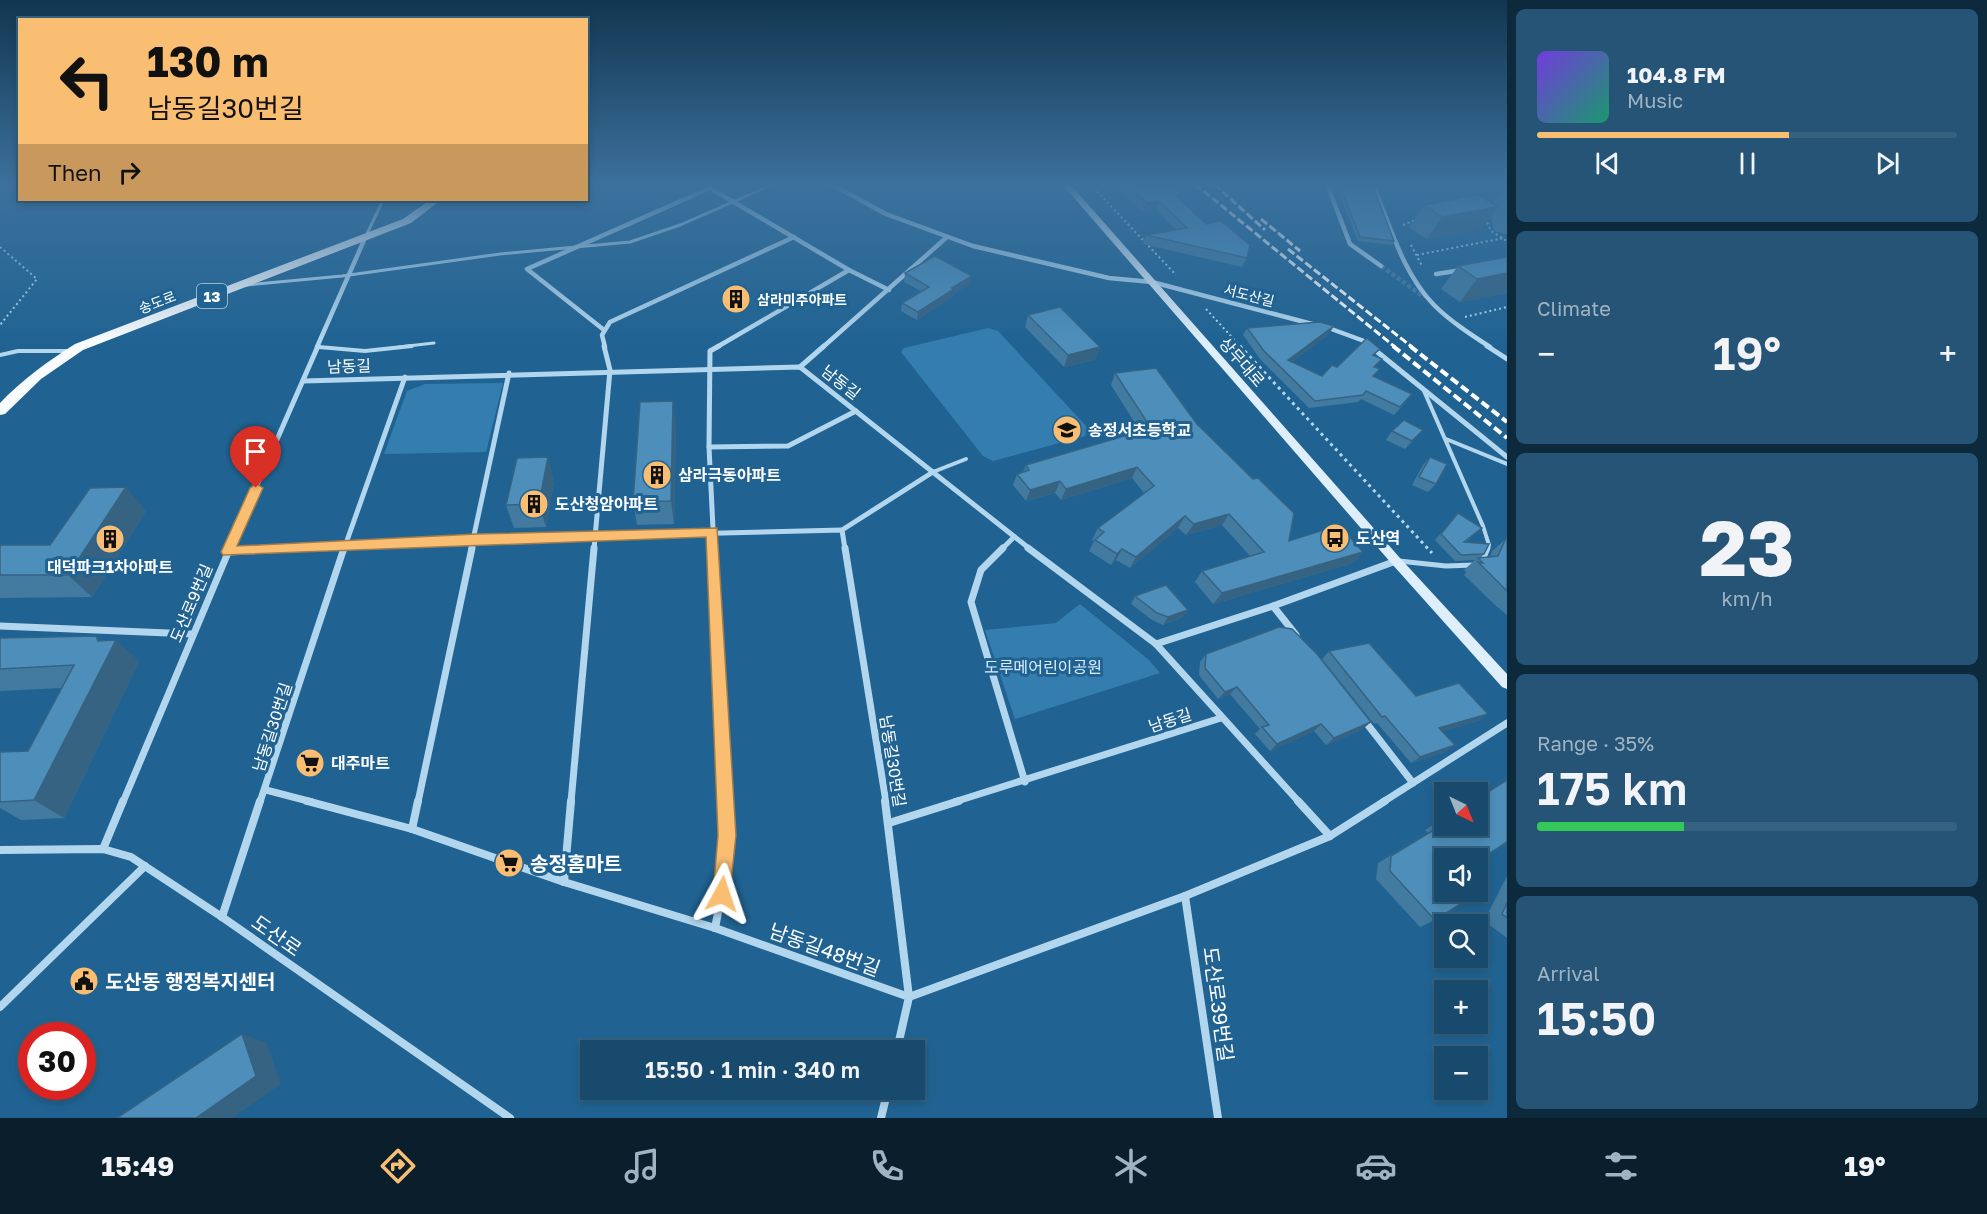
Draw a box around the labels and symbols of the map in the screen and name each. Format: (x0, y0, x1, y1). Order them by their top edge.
street label: 서도산길 (1222, 281, 1276, 309)
building icon: 삼라미주아파트 (720, 283, 752, 315)
road number: 13 (197, 284, 227, 308)
street label: 송도로 (136, 287, 178, 317)
place label: 삼라미주아파트 (757, 291, 847, 308)
street label: 상무대로 (1215, 333, 1269, 391)
street label: 남동길 (327, 355, 371, 377)
street label: 남동길 (817, 361, 865, 403)
school or university icon: 송정서초등학교 (1051, 414, 1083, 446)
place label: 송정서초등학교 (1088, 420, 1191, 440)
pin (230, 426, 281, 488)
building icon: 삼라극동아파트 (641, 459, 673, 491)
place label: 삼라극동아파트 (678, 465, 781, 485)
building icon: 도산청암아파트 (518, 488, 550, 520)
place label: 도산청암아파트 (555, 494, 658, 514)
bus stop icon: 도산역 (1319, 522, 1351, 554)
building icon: 대덕파크1차아파트 (94, 523, 126, 555)
place label: 도산역 (1356, 528, 1400, 548)
place label: 대덕파크1차아파트 (47, 557, 173, 577)
street label: 도산로9번길 (166, 561, 216, 645)
park label: 도루메어린이공원 (984, 657, 1102, 677)
street label: 남동길30번길 (248, 680, 296, 774)
street label: 남동길 (1146, 704, 1194, 736)
street label: 남동길30번길 (876, 714, 910, 808)
supermarket icon: 대주마트 (294, 747, 326, 779)
place label: 대주마트 (331, 753, 390, 773)
north arrow (1434, 782, 1488, 836)
supermarket icon: 송정홈마트 (493, 847, 525, 879)
place label: 송정홈마트 (530, 851, 622, 875)
position arrow (690, 862, 754, 926)
street label: 도산로 (248, 909, 306, 961)
street label: 남동길48번길 (766, 918, 884, 980)
street label: 도산로39번길 (1199, 945, 1239, 1063)
public building icon: 도산동 행정복지센터 (68, 965, 100, 997)
place label: 도산동 행정복지센터 (105, 969, 276, 993)
speed limit sign: 30 (18, 1022, 96, 1100)

